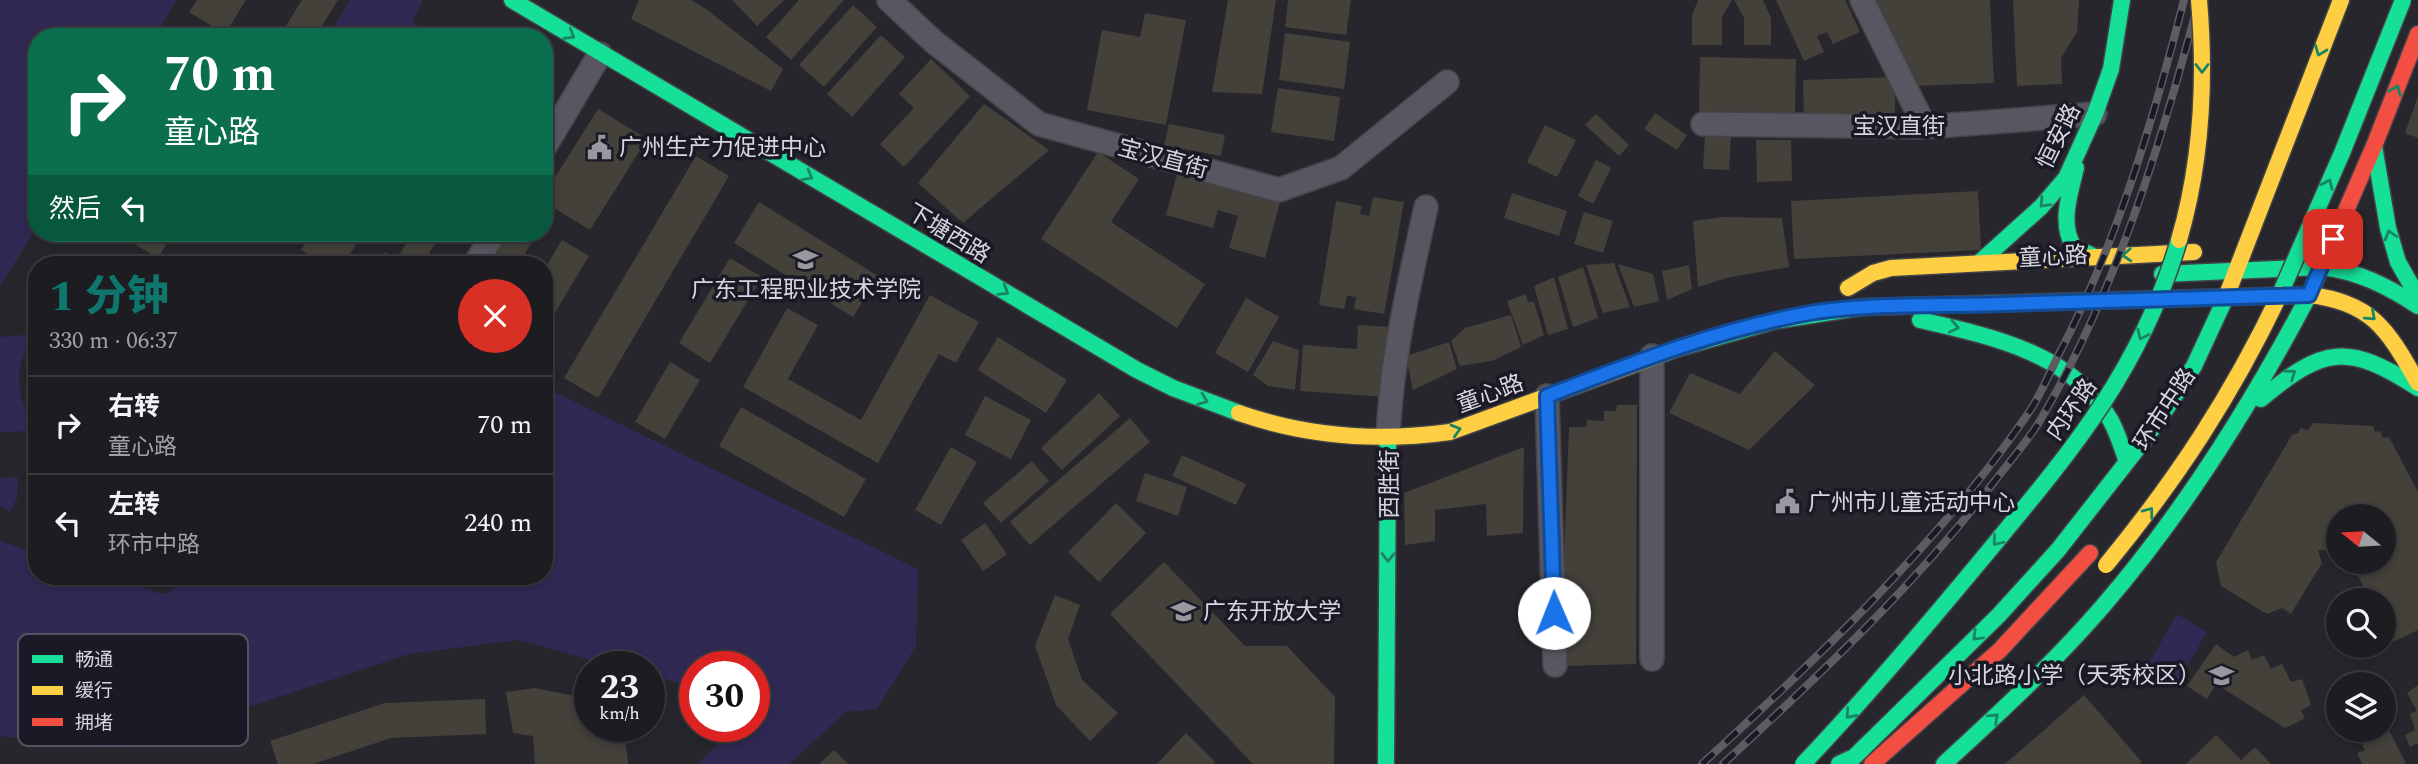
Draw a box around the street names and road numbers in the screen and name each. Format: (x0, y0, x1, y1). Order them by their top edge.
street label: 恒安路 (2028, 98, 2090, 175)
street label: 宝汉直街 (1853, 110, 1945, 145)
street label: 宝汉直街 (1114, 131, 1212, 188)
street label: 下塘西路 (900, 196, 997, 273)
street label: 童心路 (2018, 238, 2088, 277)
street label: 环市中路 (2126, 362, 2205, 458)
street label: 童心路 (1452, 366, 1529, 423)
street label: 内环路 (2038, 372, 2106, 448)
street label: 西胜街 (1373, 450, 1408, 519)

